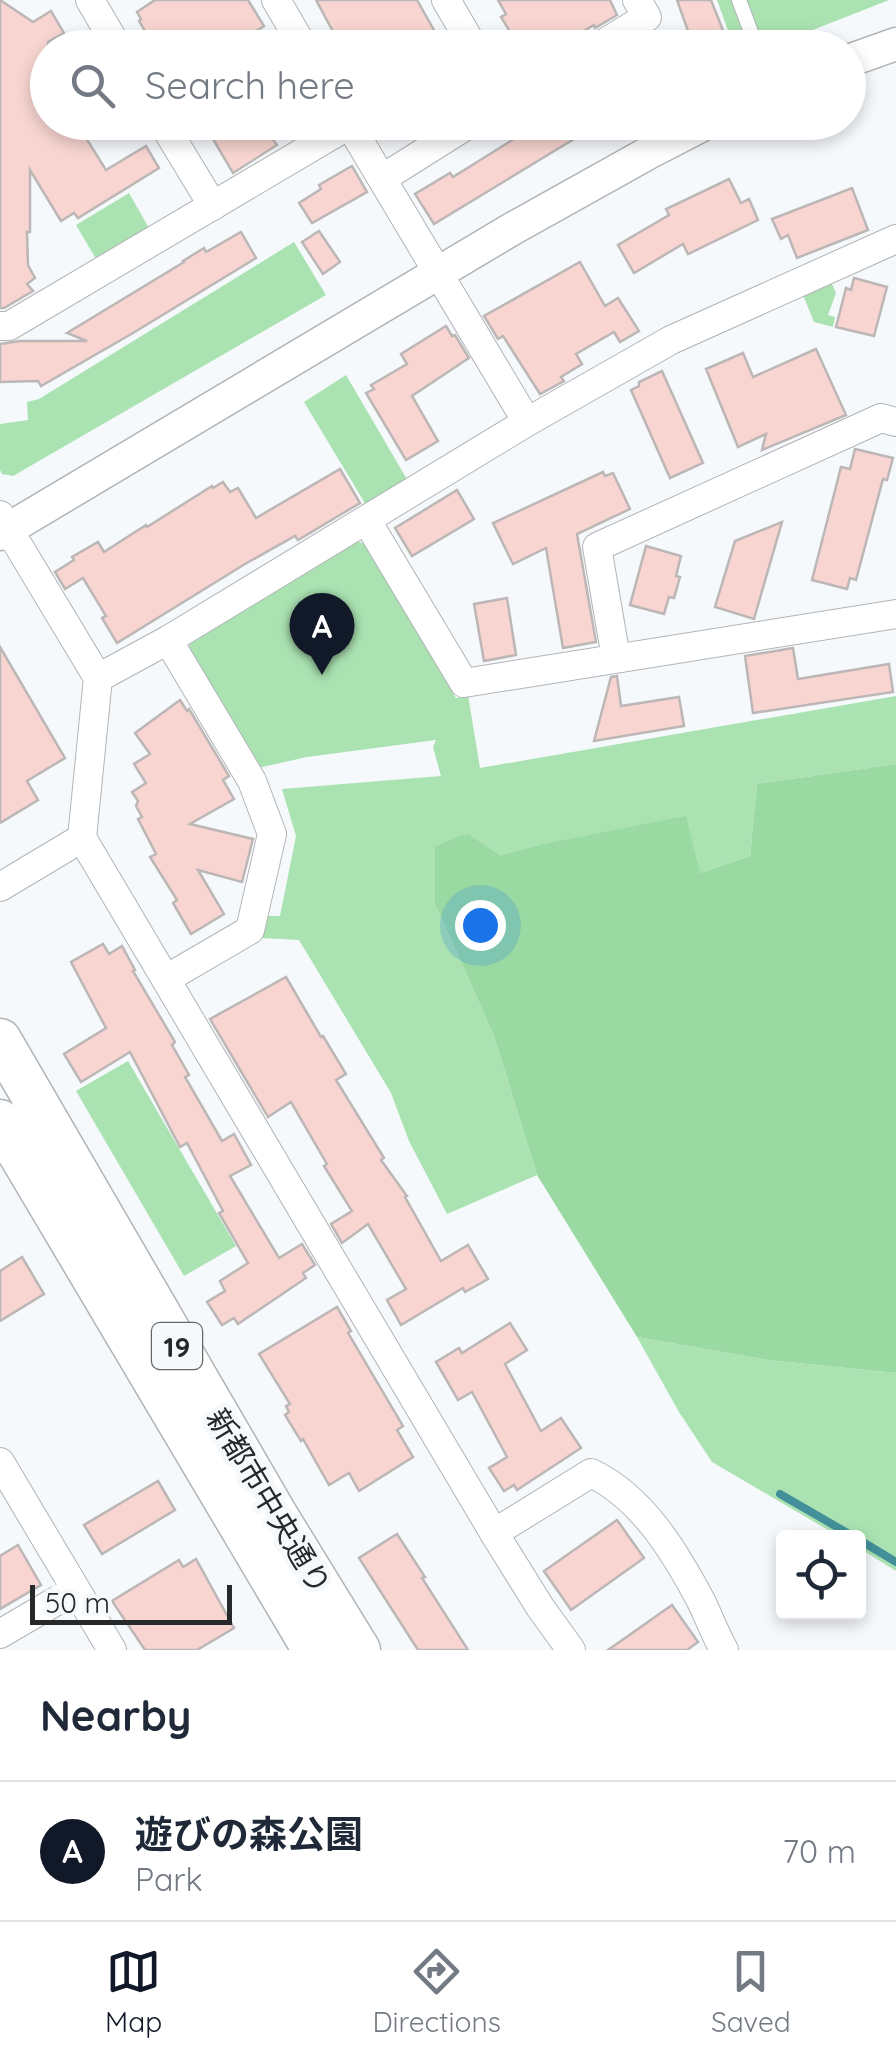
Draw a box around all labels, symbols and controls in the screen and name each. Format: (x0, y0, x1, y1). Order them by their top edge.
search box (30, 30, 866, 140)
icon: search (65, 58, 120, 113)
text: Search here (145, 61, 355, 109)
pin: A (290, 592, 354, 675)
your location (455, 900, 506, 951)
road number: 19 (152, 1323, 202, 1369)
street label: 新都市中央通り (199, 1401, 339, 1601)
map controls (776, 1530, 866, 1620)
button: locate (776, 1530, 866, 1620)
scale bar (30, 1580, 232, 1624)
text: 50 m (45, 1585, 110, 1620)
text: Nearby (40, 1689, 191, 1742)
text: 遊びの森公園 (135, 1810, 363, 1858)
text: A (62, 1831, 83, 1871)
text: 70 m (783, 1831, 856, 1871)
text: Park (135, 1859, 203, 1899)
tab: Map (105, 1944, 162, 2039)
tab: Directions (372, 1944, 501, 2039)
tab: Saved (711, 1944, 791, 2039)

